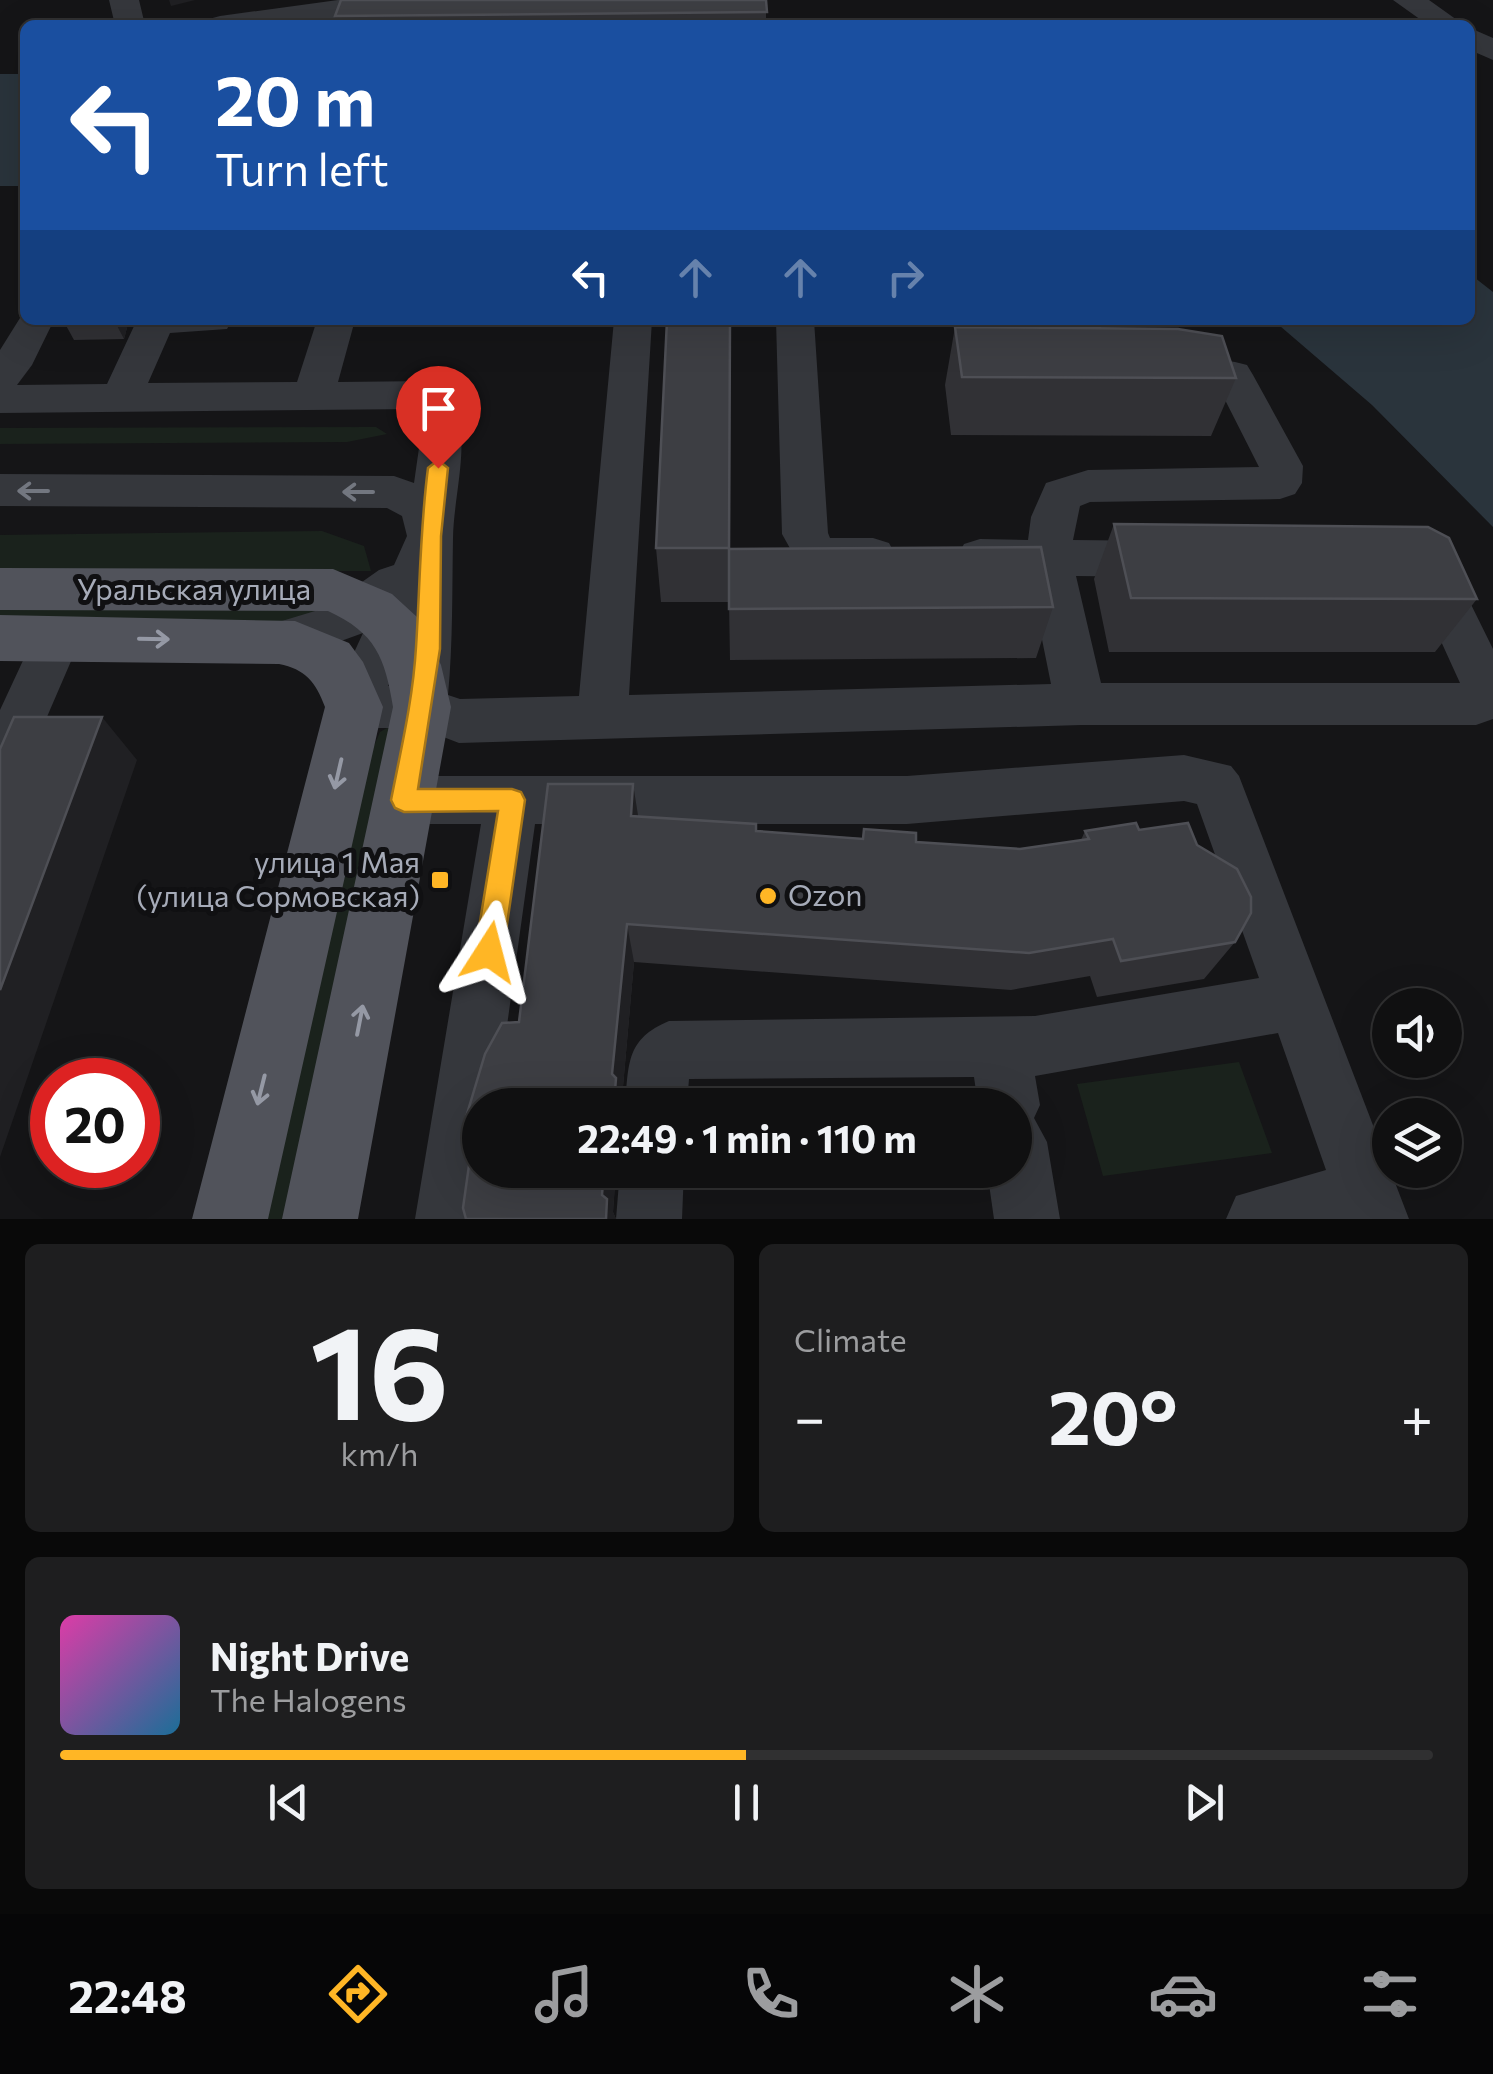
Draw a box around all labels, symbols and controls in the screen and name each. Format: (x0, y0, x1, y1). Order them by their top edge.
text: 20 m (215, 55, 375, 140)
icon: left (50, 60, 180, 190)
text: Turn left (215, 140, 389, 195)
icon: left (563, 250, 618, 305)
icon: ahead (668, 250, 723, 305)
icon: ahead (773, 250, 828, 305)
icon: right (878, 250, 933, 305)
pin (396, 366, 481, 469)
icon: arrive (411, 381, 466, 436)
one-way arrow (18, 482, 50, 500)
one-way arrow (343, 482, 376, 502)
street label: Уральская улица (77, 569, 311, 606)
one-way arrow (138, 630, 170, 649)
one-way arrow (328, 757, 346, 789)
place label: улица 1 Мая (улица Сормовская) (136, 842, 420, 913)
marker: улица 1 Мая (улица Сормовская) (429, 869, 451, 891)
place label: Ozon (788, 875, 863, 912)
marker: Ozon (757, 885, 779, 907)
position arrow (437, 900, 541, 1004)
map controls (1372, 988, 1462, 1188)
button: sound (1372, 988, 1462, 1078)
one-way arrow (351, 1005, 370, 1037)
speed limit sign: 20 (30, 1058, 160, 1188)
one-way arrow (251, 1073, 269, 1105)
button: layers (1372, 1098, 1462, 1188)
text: 22:49 · 1 min · 110 m (577, 1114, 917, 1161)
text: 16 (310, 1288, 449, 1447)
text: Climate (794, 1319, 907, 1359)
text: 20° (1048, 1369, 1178, 1460)
text: − (794, 1382, 825, 1449)
text: + (1401, 1382, 1433, 1449)
text: km/h (341, 1433, 418, 1473)
text: Night Drive (210, 1632, 409, 1679)
text: The Halogens (210, 1679, 407, 1719)
icon: previous (261, 1775, 316, 1830)
icon: pause (719, 1775, 774, 1830)
icon: next (1177, 1775, 1232, 1830)
icon: directions (323, 1959, 393, 2029)
icon: music (529, 1959, 599, 2029)
icon: phone (736, 1959, 806, 2029)
icon: climate (942, 1959, 1012, 2029)
icon: car (1148, 1959, 1218, 2029)
icon: filters (1355, 1959, 1425, 2029)
text: 22:48 (68, 1967, 187, 2022)

